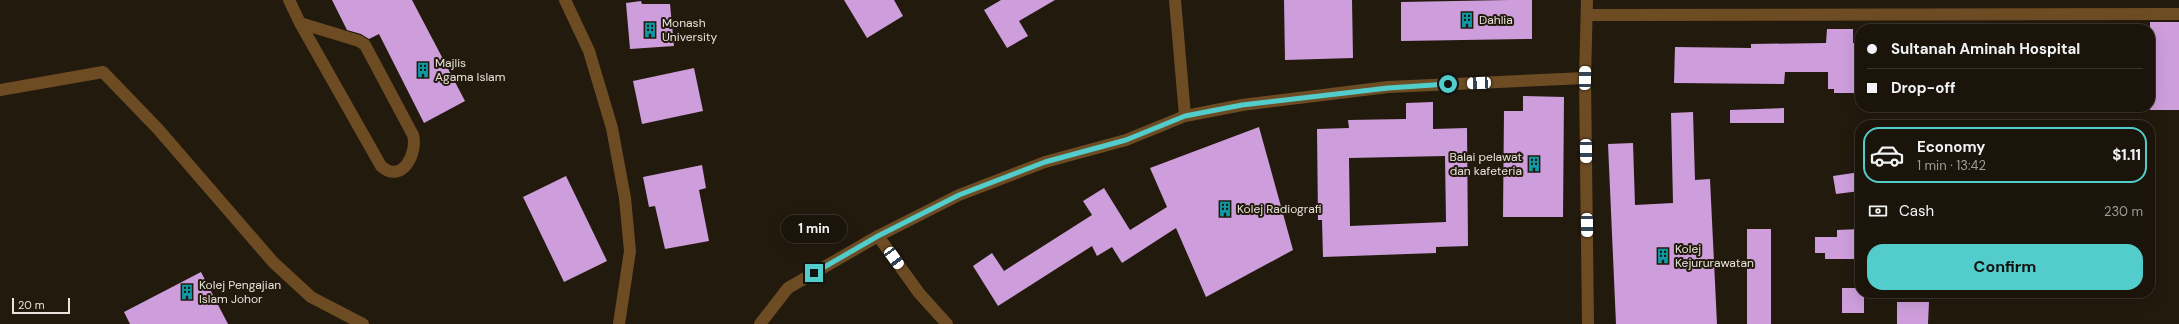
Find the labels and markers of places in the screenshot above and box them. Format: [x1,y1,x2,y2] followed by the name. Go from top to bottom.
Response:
[1458,11,1476,29] building icon: Dahlia
[1479,12,1513,28] place label: Dahlia
[662,15,718,45] place label: Monash University
[641,21,659,39] building icon: Monash University
[435,55,505,85] place label: Majlis Agama Islam
[414,61,432,79] building icon: Majlis Agama Islam
[1450,149,1522,179] place label: Balai pelawat dan kafeteria
[1525,155,1543,173] building icon: Balai pelawat dan kafeteria
[1216,200,1234,218] building icon: Kolej Radiografi
[1237,201,1322,217] place label: Kolej Radiografi
[1675,241,1754,271] place label: Kolej Kejururawatan
[1654,247,1672,265] building icon: Kolej Kejururawatan
[199,277,281,307] place label: Kolej Pengajian Islam Johor
[178,283,196,301] building icon: Kolej Pengajian Islam Johor

